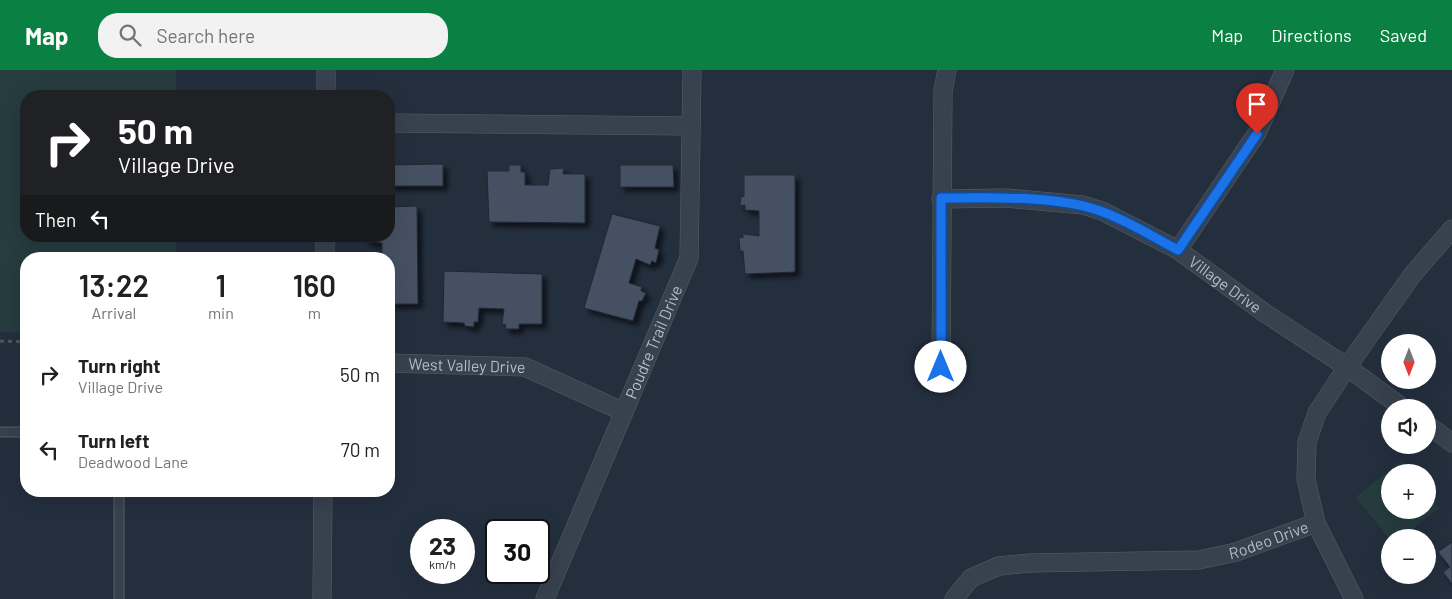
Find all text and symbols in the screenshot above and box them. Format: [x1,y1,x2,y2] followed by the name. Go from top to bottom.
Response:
[98,13,448,58] search box
[25,21,68,50] text: Map
[116,21,144,49] icon: search
[156,24,255,47] text: Search here
[1211,24,1243,46] text: Map
[1271,24,1352,46] text: Directions
[1380,24,1427,46] text: Saved
[1236,83,1278,134] pin
[1243,90,1271,118] icon: arrive
[118,109,193,151] text: 50 m
[35,110,100,175] icon: right
[118,151,235,177] text: Village Drive
[86,205,114,233] icon: left
[35,208,76,231] text: Then
[1185,251,1265,317] street label: Village Drive
[79,267,149,303] text: 13:22
[216,267,226,303] text: 1
[293,267,336,303] text: 160
[621,282,685,402] street label: Poudre Trail Drive
[92,303,136,322] text: Arrival
[208,303,234,322] text: min
[308,303,321,322] text: m
[1381,334,1436,389] north arrow
[1381,334,1436,584] map controls
[914,340,966,392] position arrow
[78,354,160,377] text: Turn right
[408,354,526,376] street label: West Valley Drive
[35,361,63,389] icon: right
[340,363,380,386] text: 50 m
[78,377,163,396] text: Village Drive
[1381,399,1436,454] button: sound
[78,429,149,452] text: Turn left
[35,436,63,464] icon: left
[341,438,380,461] text: 70 m
[78,452,188,471] text: Deadwood Lane
[1381,464,1436,519] button: +
[1227,517,1311,562] street label: Rodeo Drive
[485,519,550,584] speed limit sign: 30
[1381,529,1436,584] button: −
[429,530,456,560] text: 23
[429,557,456,571] text: km/h

